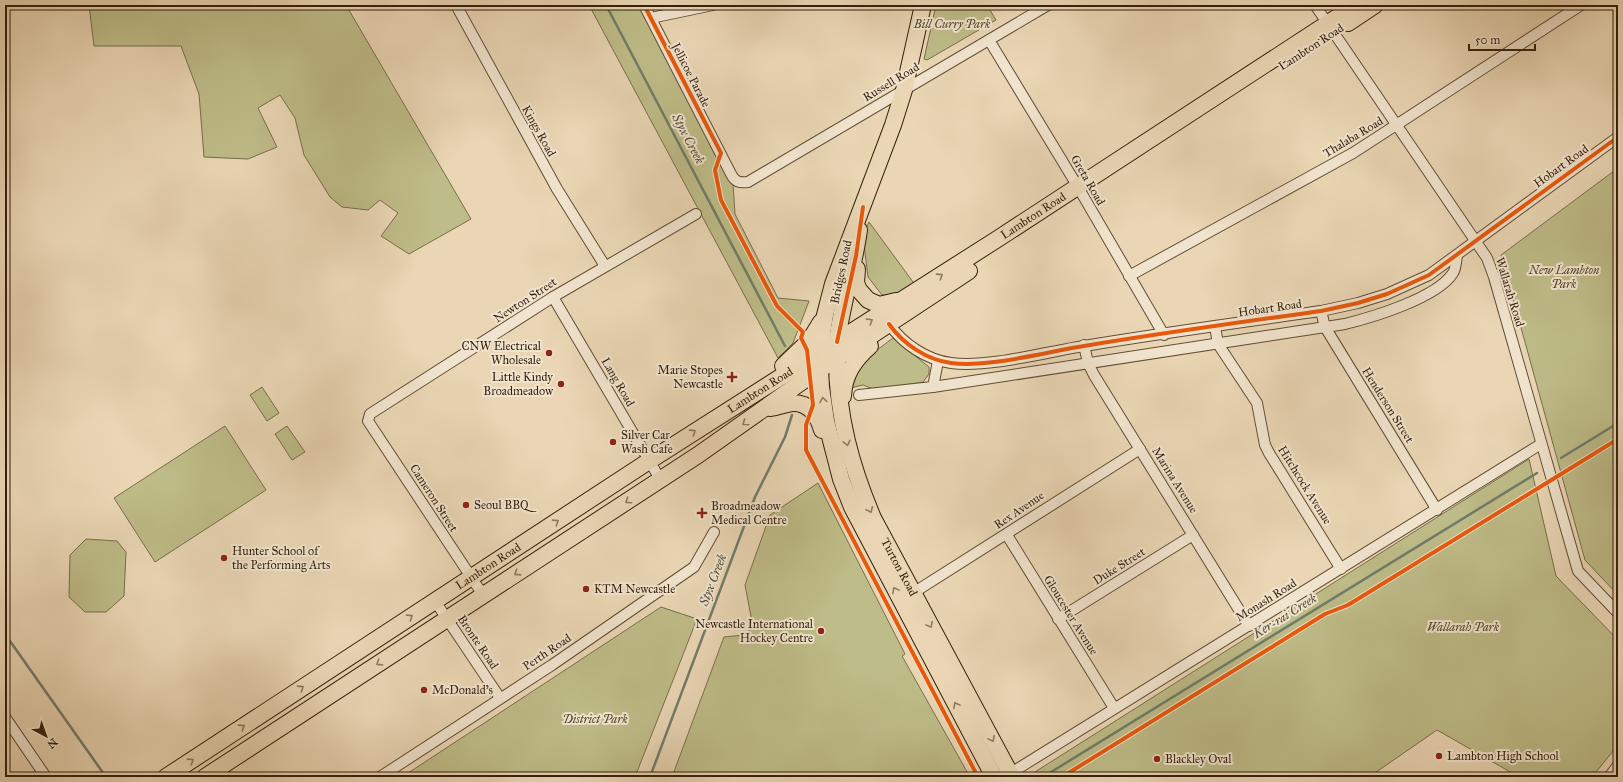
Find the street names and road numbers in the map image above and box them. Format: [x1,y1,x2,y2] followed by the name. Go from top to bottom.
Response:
[1276,21,1346,73] street label: Lambton Road
[667,39,713,110] street label: Jellicoe Parade
[860,60,922,104] street label: Russell Road
[518,103,559,160] street label: Kings Road
[1321,114,1385,160] street label: Thalaba Road
[1531,141,1591,191] street label: Hobart Road
[1068,152,1108,208] street label: Greta Road
[998,189,1068,242] street label: Lambton Road
[827,239,856,305] street label: Bridges Road
[1493,256,1527,328] street label: Wallarah Road
[491,274,560,326] street label: Newton Street
[1237,297,1303,319] street label: Hobart Road
[598,355,638,409] street label: Lang Road
[725,364,795,416] street label: Lambton Road
[1359,365,1417,446] street label: Henderson Street
[1275,443,1335,527] street label: Hitchcock Avenue
[1149,444,1201,516] street label: Marina Avenue
[407,462,461,535] street label: Cameron Street
[991,488,1047,532] street label: Rex Avenue
[878,536,921,599] street label: Turton Road
[453,540,523,593] street label: Lambton Road
[1090,544,1148,587] street label: Duke Street
[1041,573,1101,657] street label: Gloucester Avenue
[1233,576,1299,624] street label: Monash Road
[455,612,501,672] street label: Bronte Road
[520,631,574,673] street label: Perth Road

